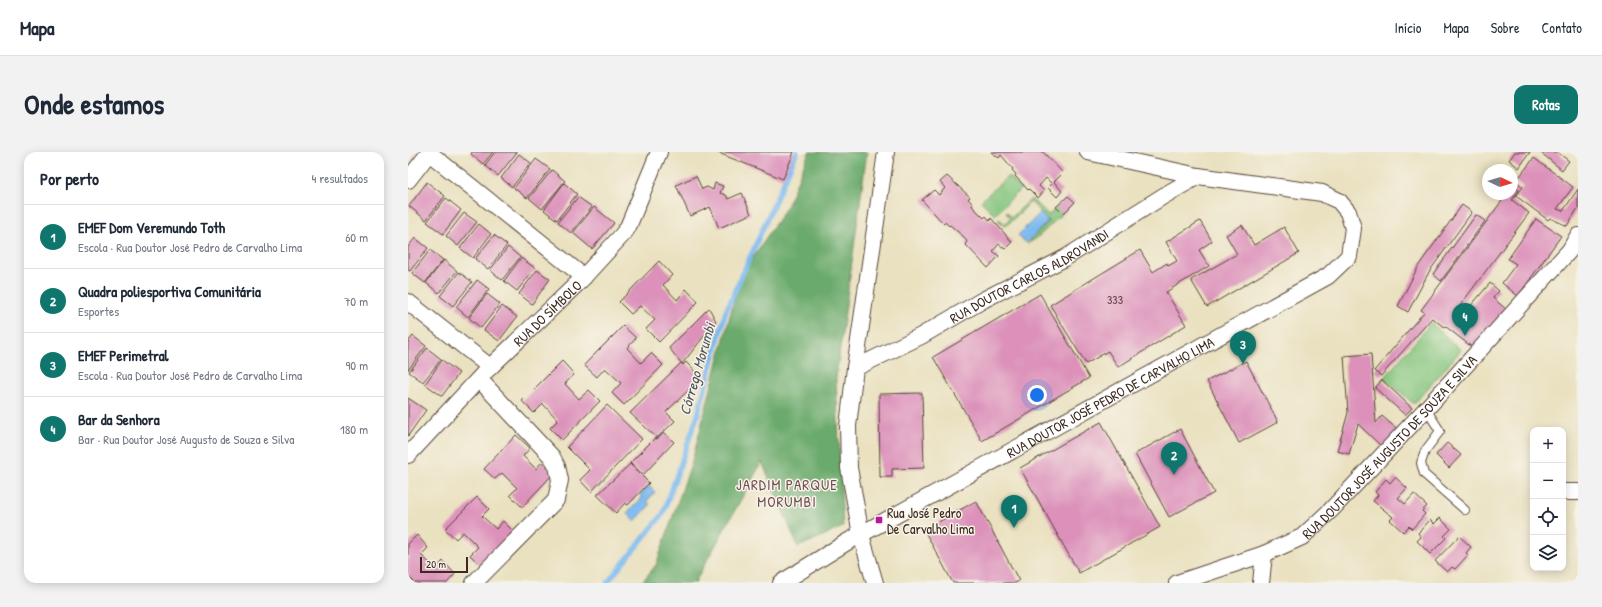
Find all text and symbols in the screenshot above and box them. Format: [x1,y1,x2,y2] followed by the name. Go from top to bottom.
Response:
[20,15,54,41] text: Mapa
[1395,18,1421,37] text: Início
[1443,18,1469,37] text: Mapa
[1491,18,1520,37] text: Sobre
[1542,18,1582,37] text: Contato
[24,85,164,123] text: Onde estamos
[1514,85,1578,124] button: Rotas
[1482,164,1518,200] north arrow
[40,167,99,190] text: Por perto
[311,169,368,187] text: 4 resultados
[78,217,225,238] text: EMEF Dom Veremundo Toth
[946,224,1112,327] street label: RUA DOUTOR CARLOS ALDROVANDI
[51,228,55,246] text: 1
[345,228,368,246] text: 60 m
[78,238,302,256] text: Escola · Rua Doutor José Pedro de Carvalho Lima
[509,275,585,350] street label: RUA DO SÍMBOLO
[78,281,261,302] text: Quadra poliesportiva Comunitária
[1107,291,1123,308] house number: 333
[50,292,56,310] text: 2
[344,292,368,310] text: 70 m
[78,302,119,320] text: Esportes
[1452,303,1478,336] pin: 4
[674,319,721,417] water label: Córrego Morumbi
[1230,331,1256,364] pin: 3
[1003,332,1217,462] street label: RUA DOUTOR JOSÉ PEDRO DE CARVALHO LIMA
[78,345,169,366] text: EMEF Perimetral
[1297,350,1481,542] street label: RUA DOUTOR JOSÉ AUGUSTO DE SOUZA E SILVA
[50,356,56,374] text: 3
[346,356,368,374] text: 90 m
[78,366,302,384] text: Escola · Rua Doutor José Pedro de Carvalho Lima
[1027,385,1047,405] your location
[78,409,160,430] text: Bar da Senhora
[51,420,55,438] text: 4
[340,420,368,438] text: 180 m
[1530,427,1566,571] map controls
[1530,427,1566,463] button: +
[78,430,294,448] text: Bar · Rua Doutor José Augusto de Souza e Silva
[1161,442,1187,475] pin: 2
[1530,463,1566,499] button: −
[736,474,838,512] district label: JARDIM PARQUE MORUMBI
[1001,495,1027,528] pin: 1
[1530,499,1566,535] button: locate
[887,503,974,538] place label: Rua José Pedro De Carvalho Lima
[874,515,884,525] marker: Rua José Pedro De Carvalho Lima
[1530,535,1566,571] button: layers
[420,555,468,574] scale bar
[426,557,446,571] text: 20 m

